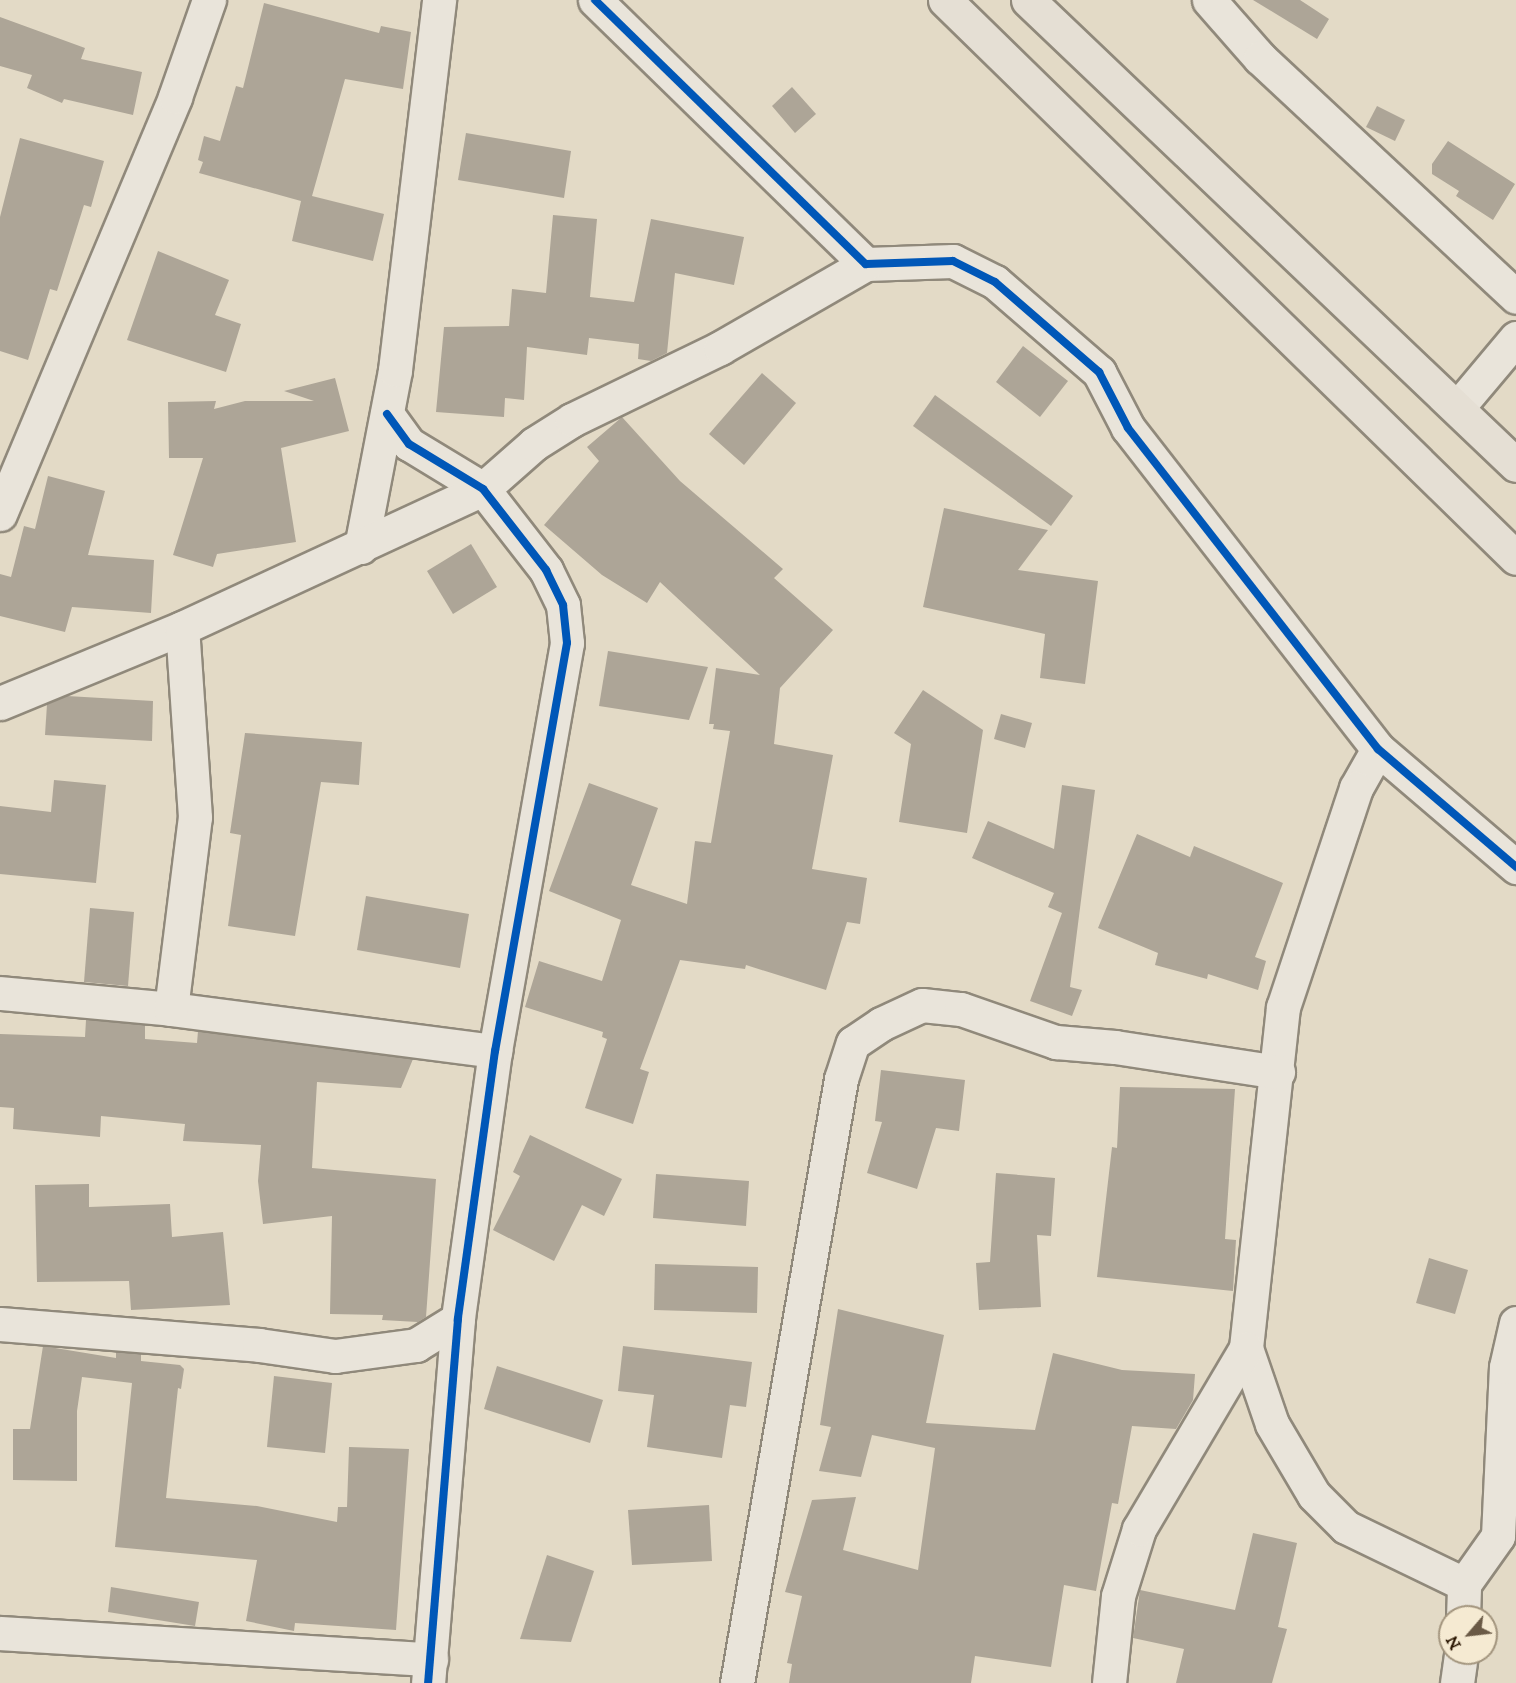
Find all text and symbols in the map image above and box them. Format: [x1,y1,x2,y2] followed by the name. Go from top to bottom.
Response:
[1438,1605,1498,1665] north arrow
[1442,1632,1466,1653] text: N

